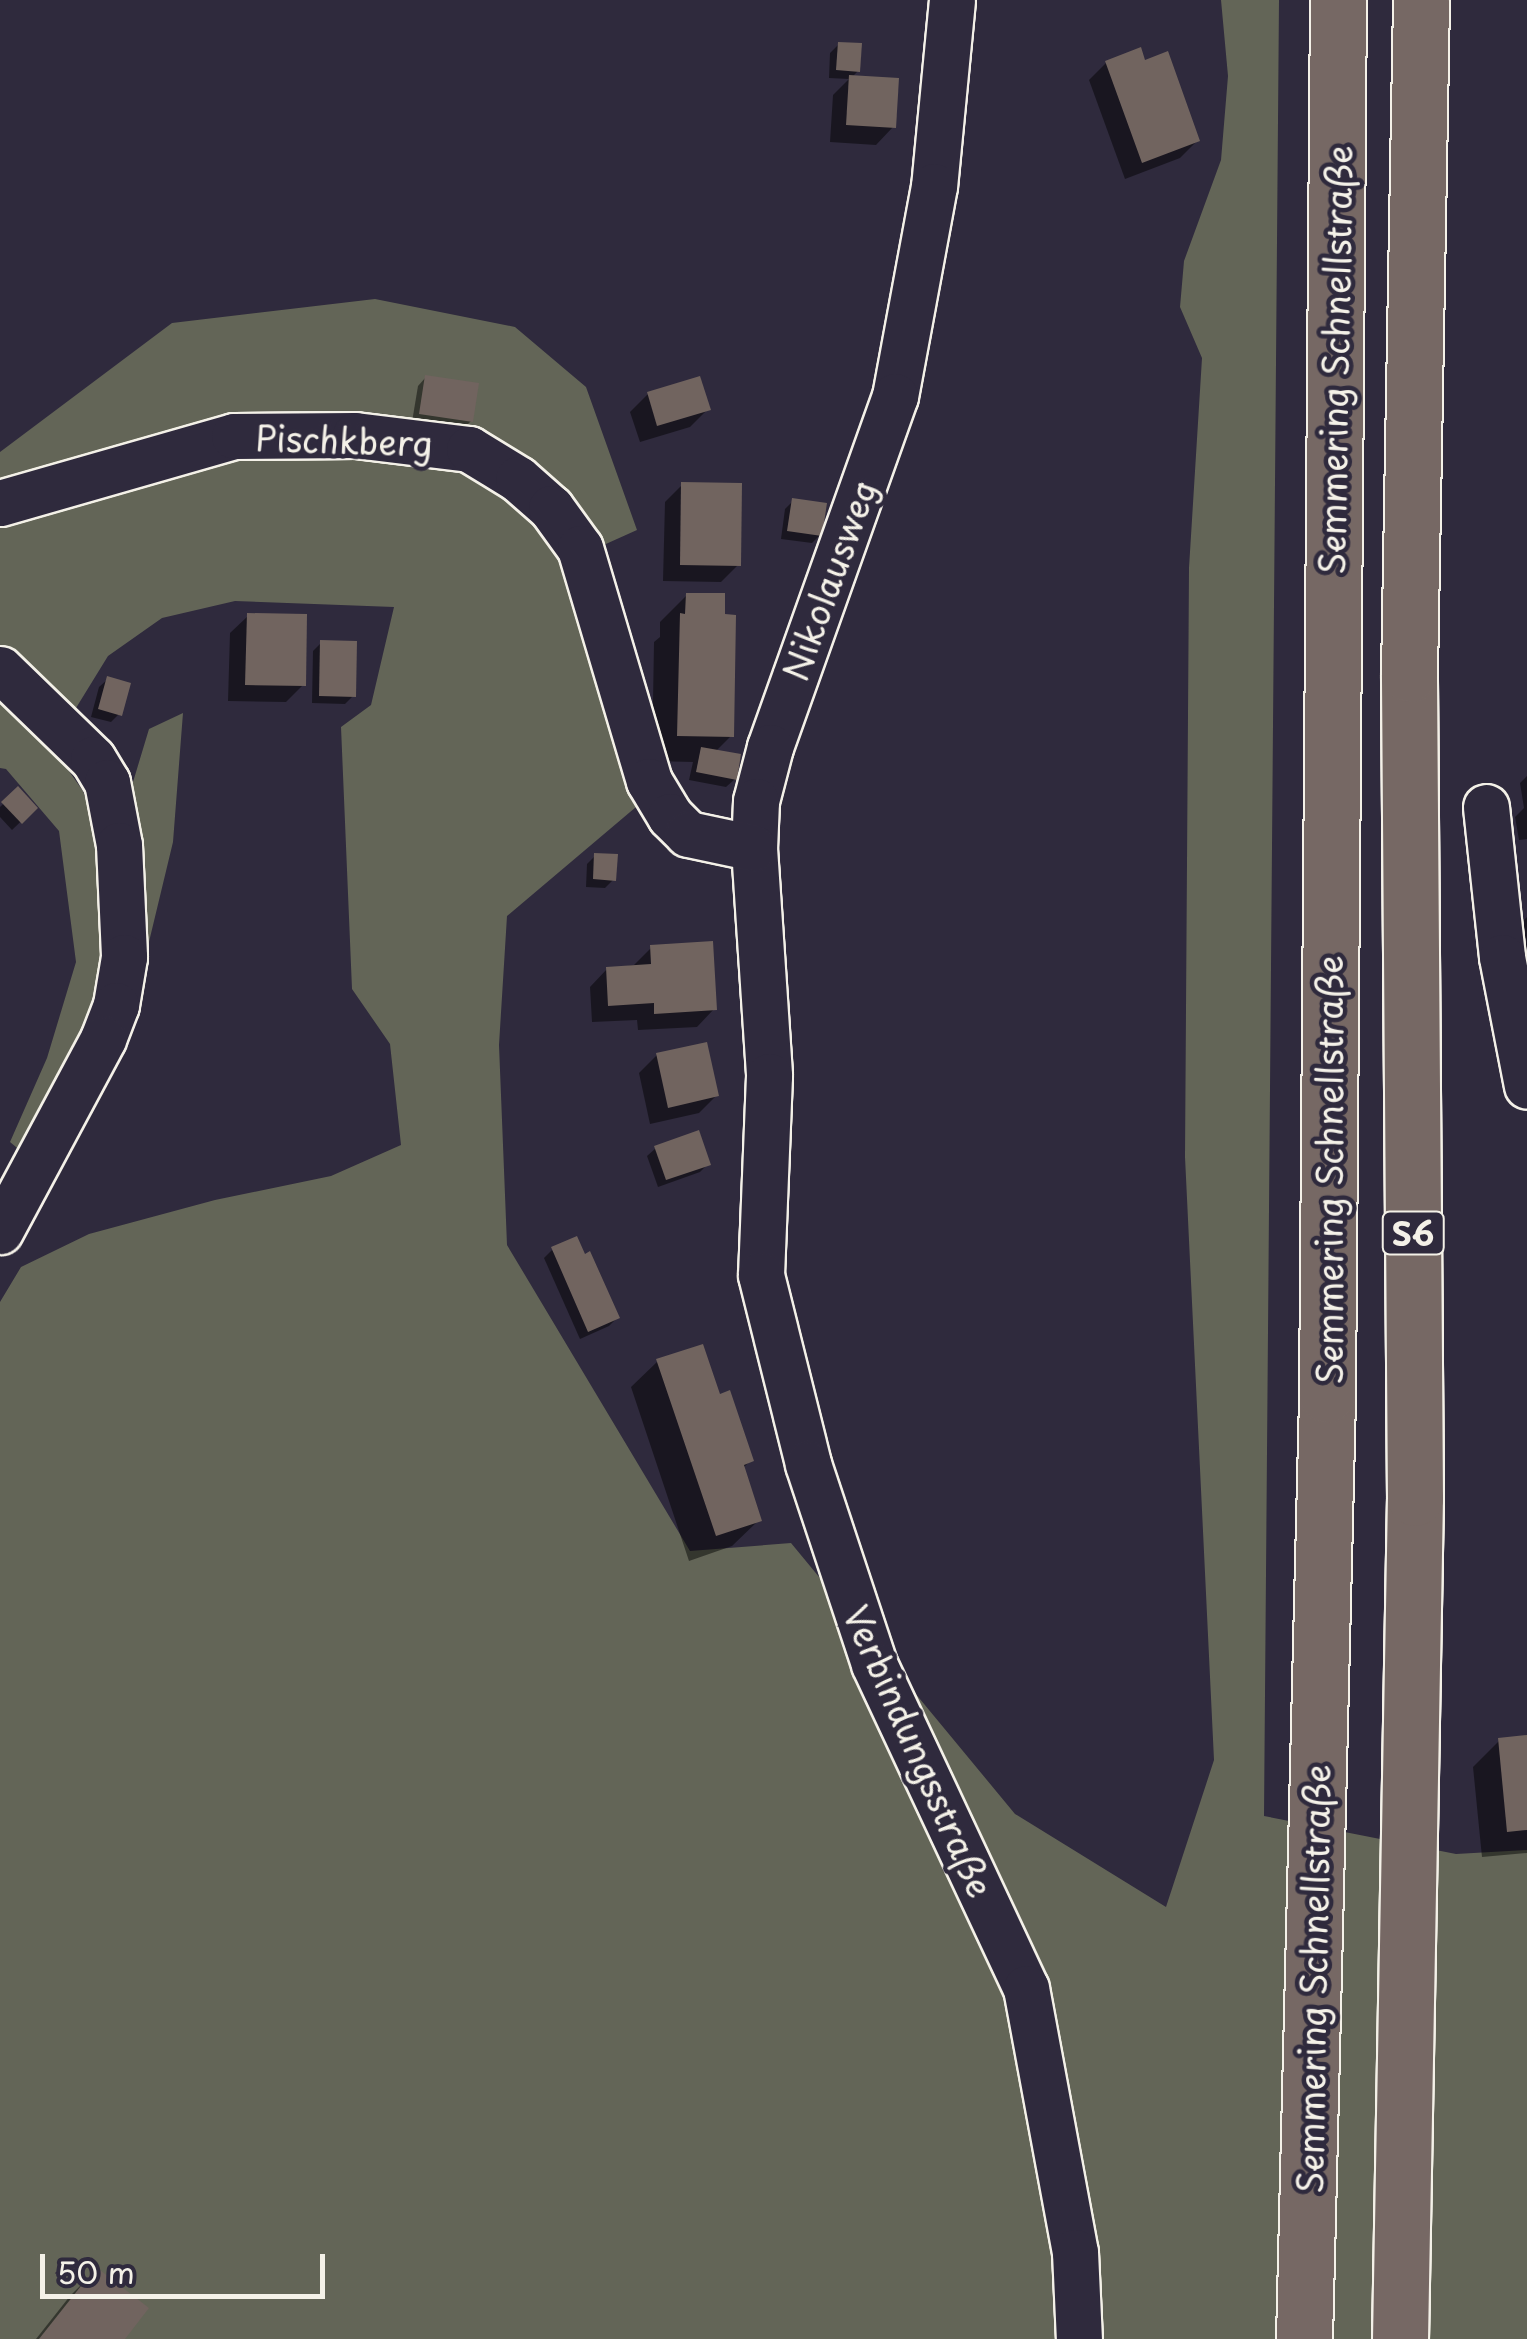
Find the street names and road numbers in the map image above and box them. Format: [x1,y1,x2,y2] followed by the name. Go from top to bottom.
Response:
[1310,145,1360,575] street label: Semmering Schnellstraße
[255,416,433,464] street label: Pischkberg
[773,474,885,686] street label: Nikolausweg
[1308,955,1350,1385] street label: Semmering Schnellstraße
[1380,1206,1446,1260] road number: S6
[836,1599,1002,1903] street label: Verbindungsstraße
[1288,1764,1338,2194] street label: Semmering Schnellstraße

